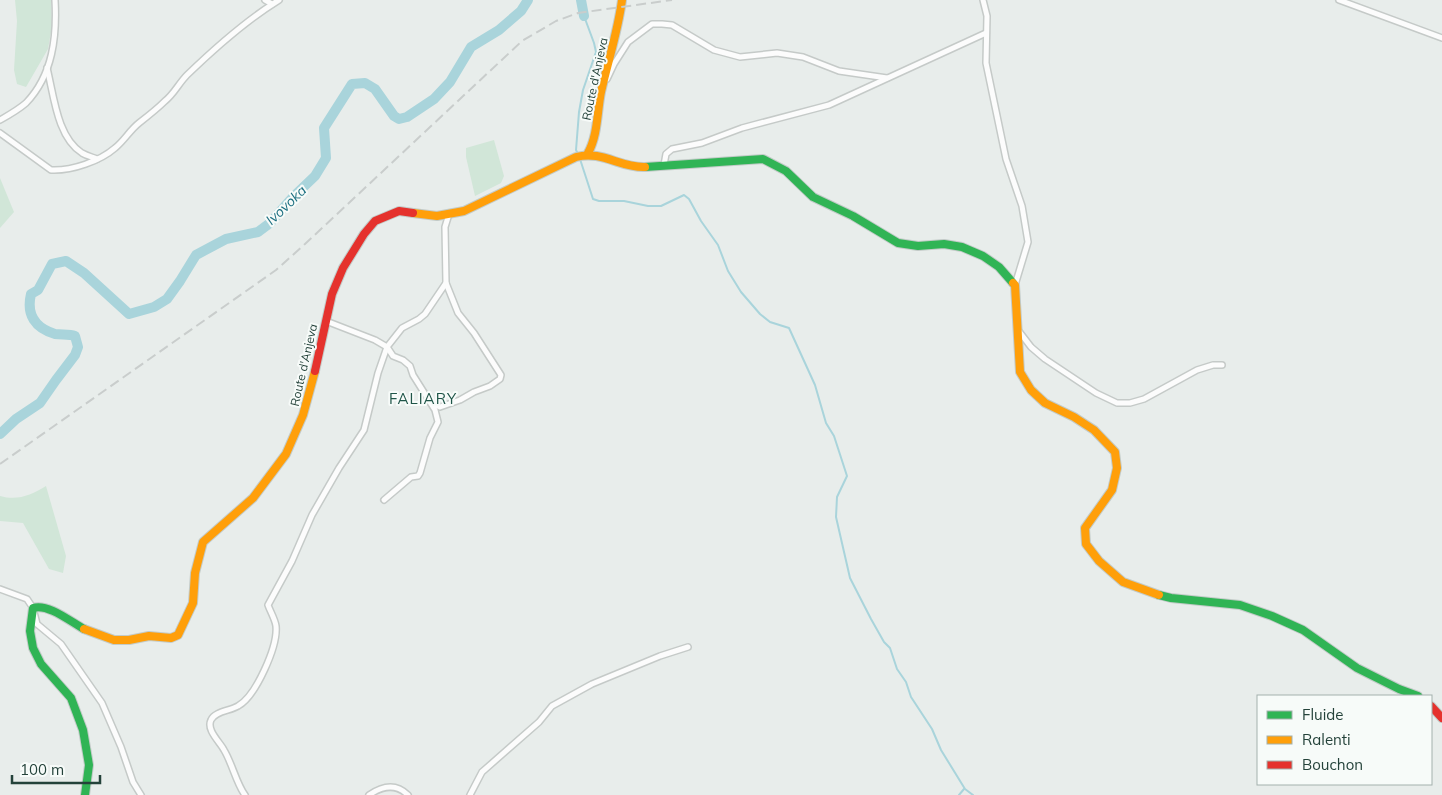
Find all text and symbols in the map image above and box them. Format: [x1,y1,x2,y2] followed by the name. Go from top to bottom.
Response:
[578,36,611,122] street label: Route d'Anjeva
[262,181,310,229] water label: Ivovoka
[287,322,320,408] street label: Route d'Anjeva
[389,389,457,408] district label: FALIARY
[1257,695,1432,785] legend
[1302,705,1343,724] text: Fluide
[1302,730,1351,749] text: Ralenti
[12,752,100,784] scale bar
[1302,755,1363,774] text: Bouchon
[20,760,64,779] text: 100 m

